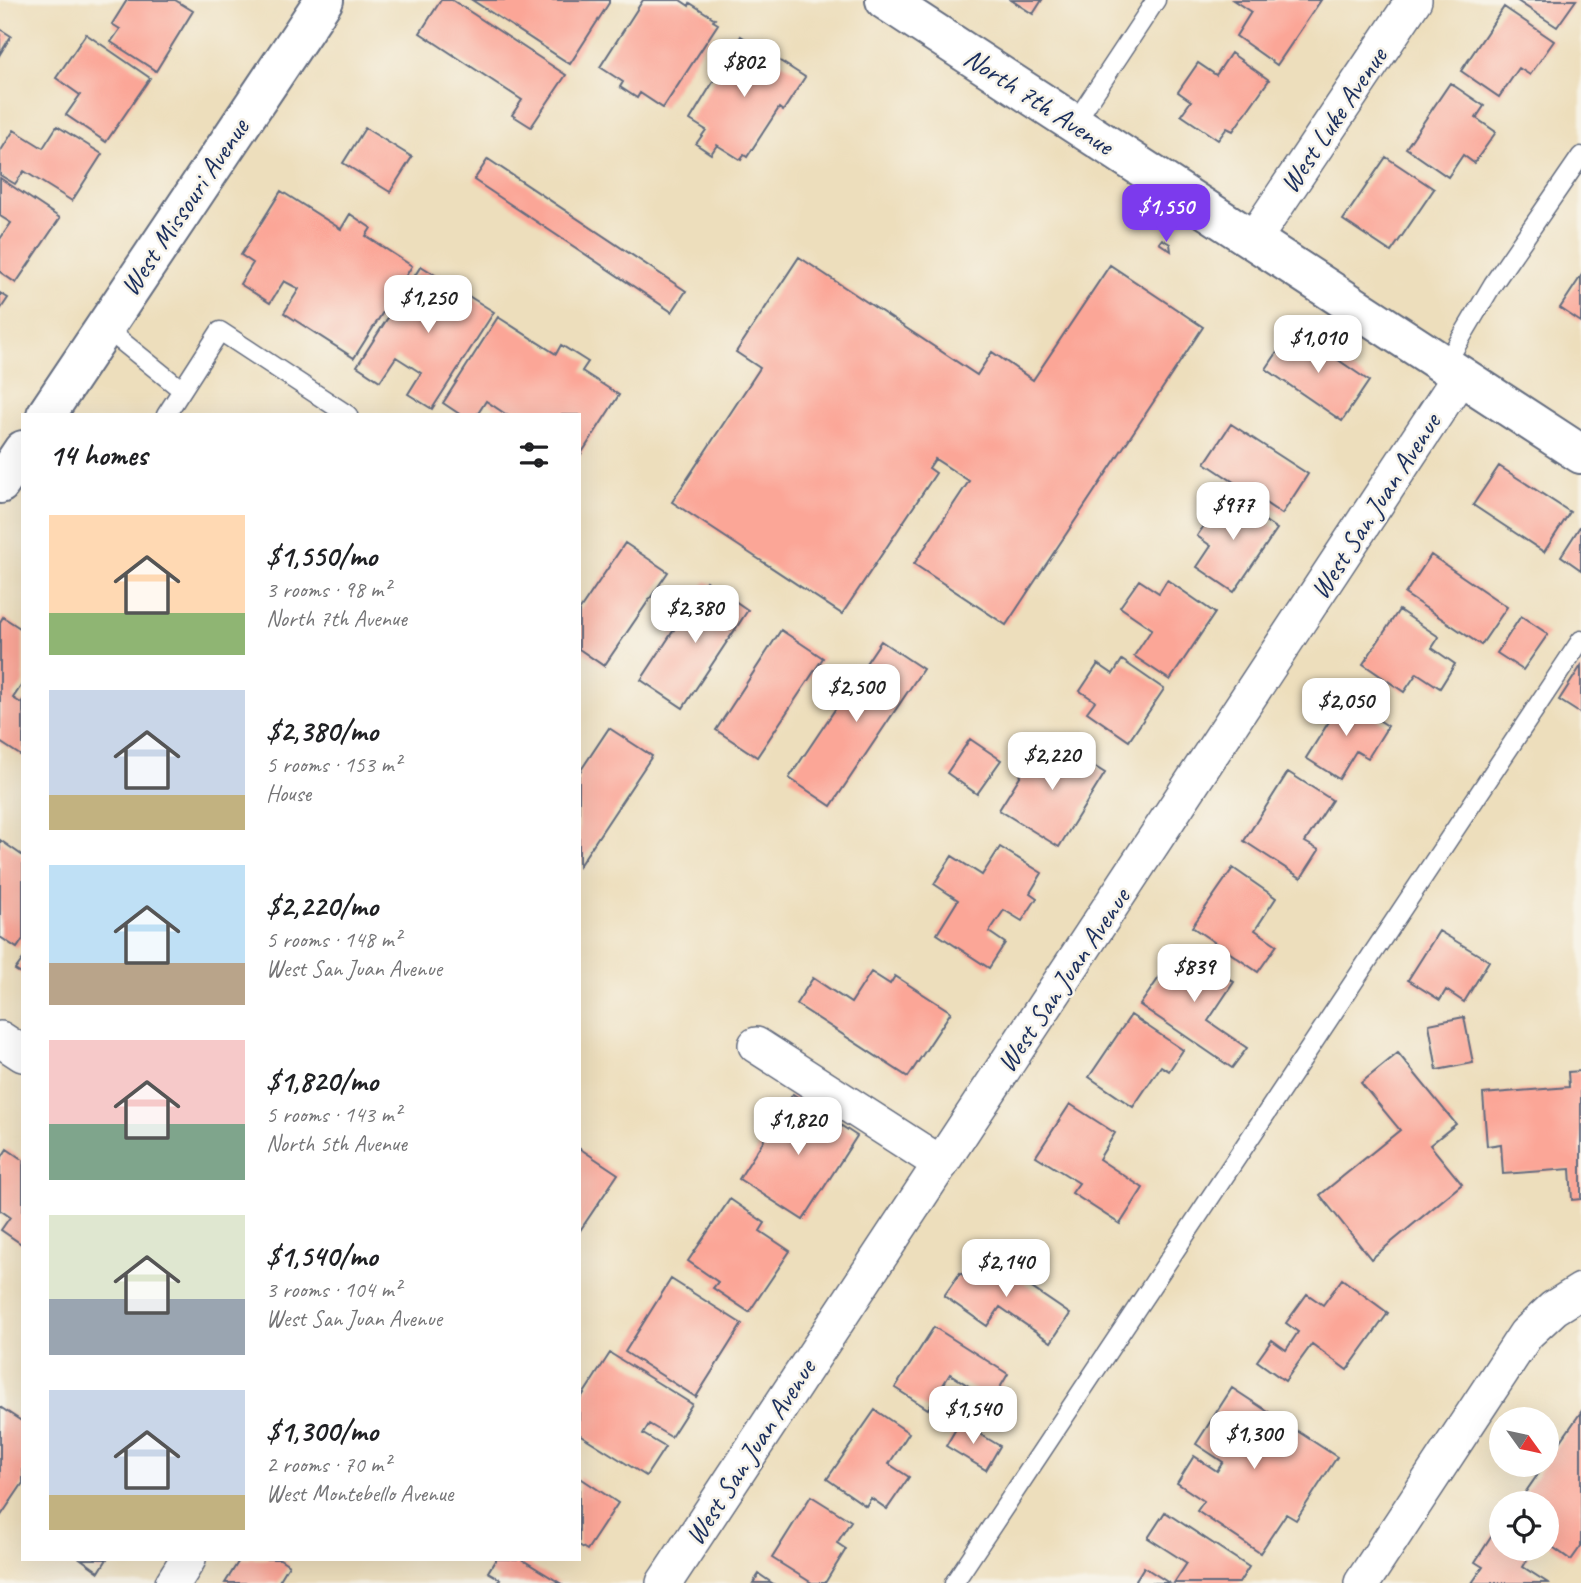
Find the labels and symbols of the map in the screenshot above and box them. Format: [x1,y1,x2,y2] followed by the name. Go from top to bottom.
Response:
[1272,39,1395,199] street label: West Luke Avenue
[703,40,785,99] pin: $802
[958,40,1122,163] street label: North 7th Avenue
[112,110,257,302] street label: West Missouri Avenue
[1109,184,1223,244] pin: $1,550
[371,276,485,335] pin: $1,250
[1261,316,1375,375] pin: $1,010
[1302,405,1449,605] street label: West San Juan Avenue
[1192,482,1274,542] pin: $977
[638,586,752,645] pin: $2,380
[799,664,913,724] pin: $2,500
[1289,678,1403,738] pin: $2,050
[995,732,1109,792] pin: $2,220
[989,880,1139,1079] street label: West San Juan Avenue
[1153,944,1235,1004] pin: $839
[741,1098,855,1157] pin: $1,820
[949,1240,1063,1299] pin: $2,140
[677,1351,824,1551] street label: West San Juan Avenue
[916,1386,1030,1446] pin: $1,540
[1489,1407,1559,1477] north arrow
[1197,1412,1311,1471] pin: $1,300

